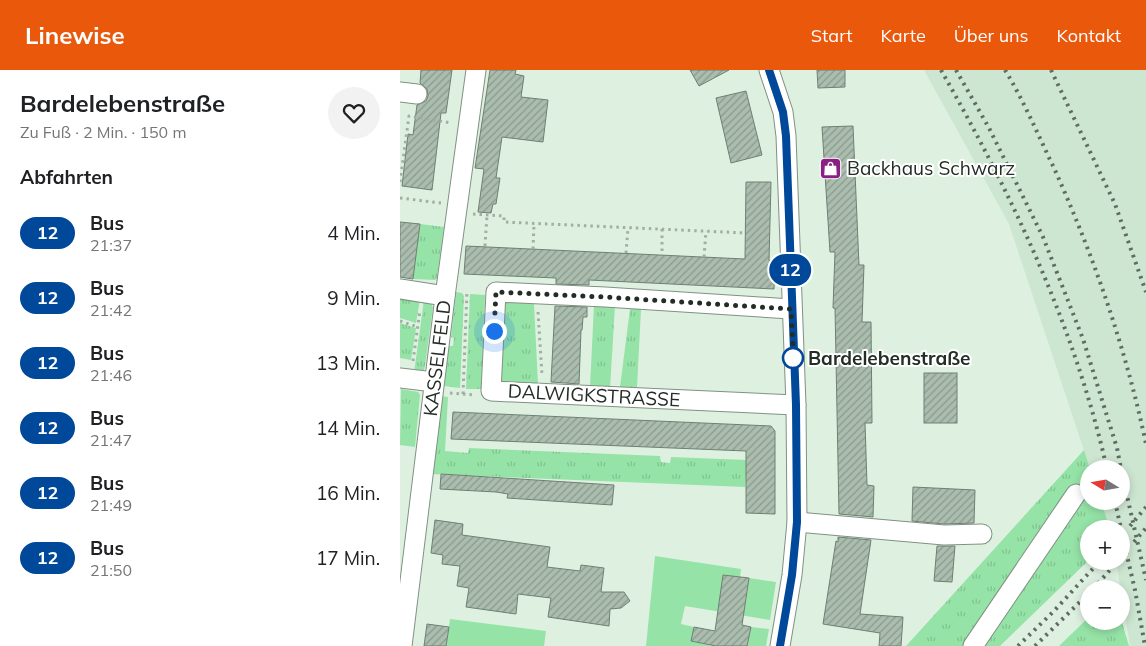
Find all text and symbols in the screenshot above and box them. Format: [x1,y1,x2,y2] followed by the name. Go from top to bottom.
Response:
[25,20,125,50] text: Linewise
[811,24,852,47] text: Start
[880,24,926,47] text: Karte
[954,24,1029,47] text: Über uns
[1057,24,1121,47] text: Kontakt
[328,87,380,139] button: heart
[20,88,225,118] text: Bardelebenstraße
[20,122,186,142] text: Zu Fuß · 2 Min. · 150 m
[819,156,843,180] shop icon: Backhaus Schwarz
[847,156,1015,180] place label: Backhaus Schwarz
[20,165,113,189] text: Abfahrten
[90,211,124,235] text: Bus
[37,221,58,244] text: 12
[327,221,380,245] text: 4 Min.
[90,235,132,255] text: 21:37
[768,254,812,286] line badge: 12
[779,258,801,281] text: 12
[90,276,124,300] text: Bus
[37,286,58,309] text: 12
[327,286,380,310] text: 9 Min.
[418,298,456,418] street label: KASSELFELD
[90,300,132,320] text: 21:42
[482,319,507,344] your location
[90,341,124,365] text: Bus
[808,346,970,370] place label: Bardelebenstraße
[782,347,804,369] marker: Bardelebenstraße
[37,351,58,374] text: 12
[316,351,380,375] text: 13 Min.
[90,365,132,385] text: 21:46
[507,379,681,411] street label: DALWIGKSTRASSE
[90,406,124,430] text: Bus
[37,416,58,439] text: 12
[316,416,380,440] text: 14 Min.
[90,430,132,450] text: 21:47
[1080,460,1130,510] north arrow
[1080,460,1130,630] map controls
[90,471,124,495] text: Bus
[37,481,58,504] text: 12
[316,481,380,505] text: 16 Min.
[90,495,132,515] text: 21:49
[1080,520,1130,570] button: +
[90,536,124,560] text: Bus
[37,546,58,569] text: 12
[316,546,380,570] text: 17 Min.
[90,560,132,580] text: 21:50
[1080,580,1130,630] button: −

